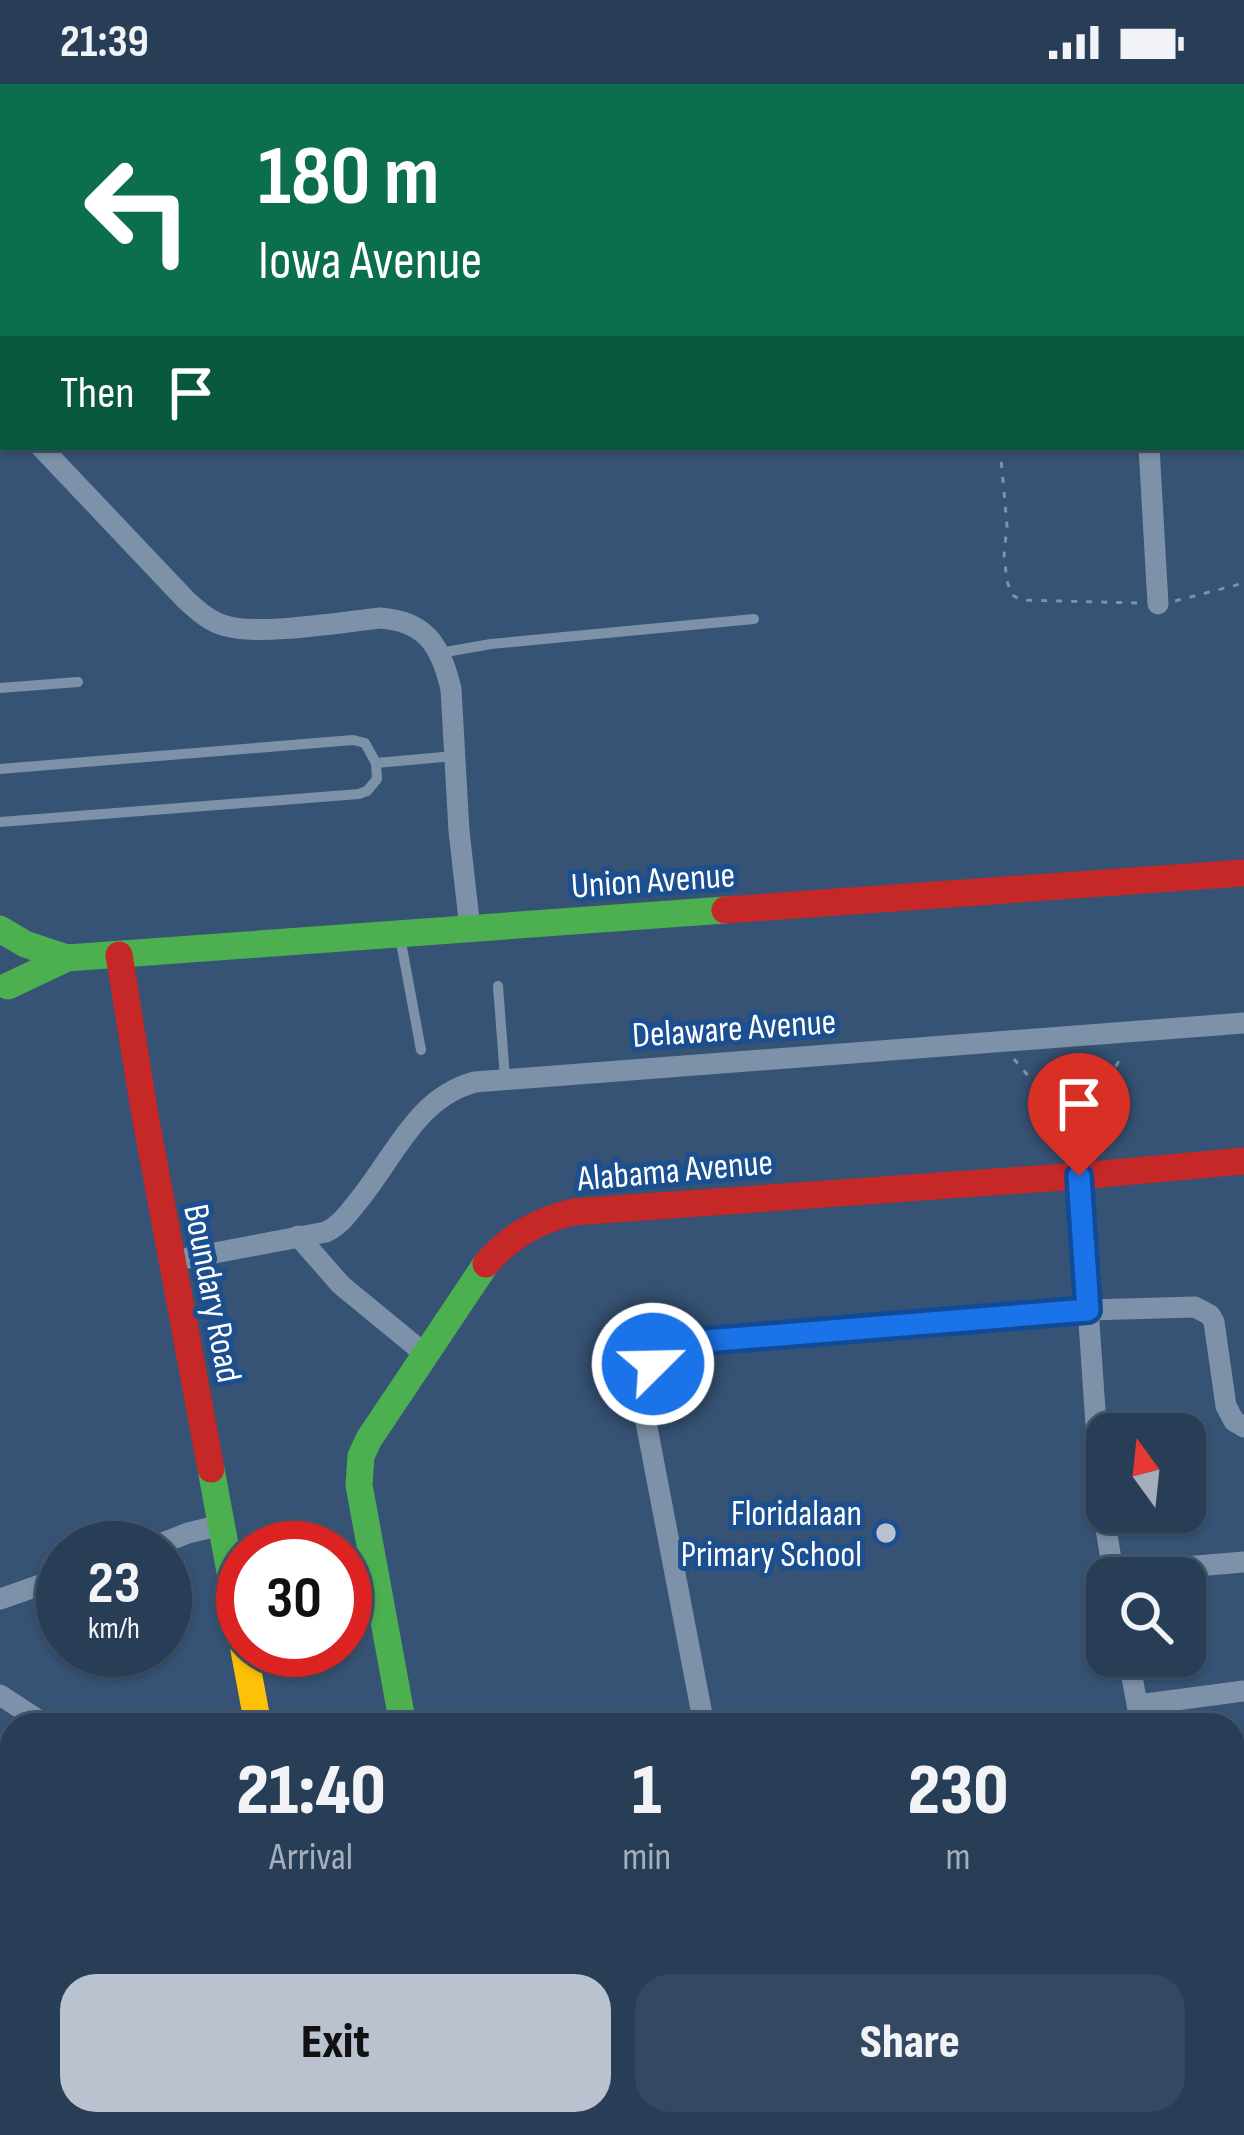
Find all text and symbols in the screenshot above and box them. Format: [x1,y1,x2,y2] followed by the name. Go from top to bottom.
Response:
[60,15,149,70] text: 21:39
[258,127,439,228] text: 180 m
[60,132,216,288] icon: left
[258,229,482,294] text: Iowa Avenue
[158,360,224,426] icon: arrive
[60,366,134,421] text: Then
[570,854,736,909] street label: Union Avenue
[631,1001,837,1058] street label: Delaware Avenue
[1028,1053,1130,1176] pin
[1046,1071,1112,1137] icon: arrive
[575,1142,775,1202] street label: Alabama Avenue
[173,1201,250,1386] street label: Boundary Road
[590,1301,716,1427] position arrow
[1086,1413,1206,1533] north arrow
[1086,1413,1206,1677] map controls
[681,1493,862,1577] place label: Floridalaan Primary School
[873,1520,899,1546] marker: Floridalaan Primary School
[216,1521,372,1677] speed limit sign: 30
[87,1548,141,1620] text: 23
[1086,1557,1206,1677] button: search
[88,1611,140,1647] text: km/h
[236,1748,386,1835] text: 21:40
[632,1748,662,1835] text: 1
[908,1748,1009,1835] text: 230
[269,1834,353,1881] text: Arrival
[622,1834,671,1881] text: min
[946,1834,971,1881] text: m
[60,1974,611,2112] button: Exit
[635,1974,1185,2112] button: Share

